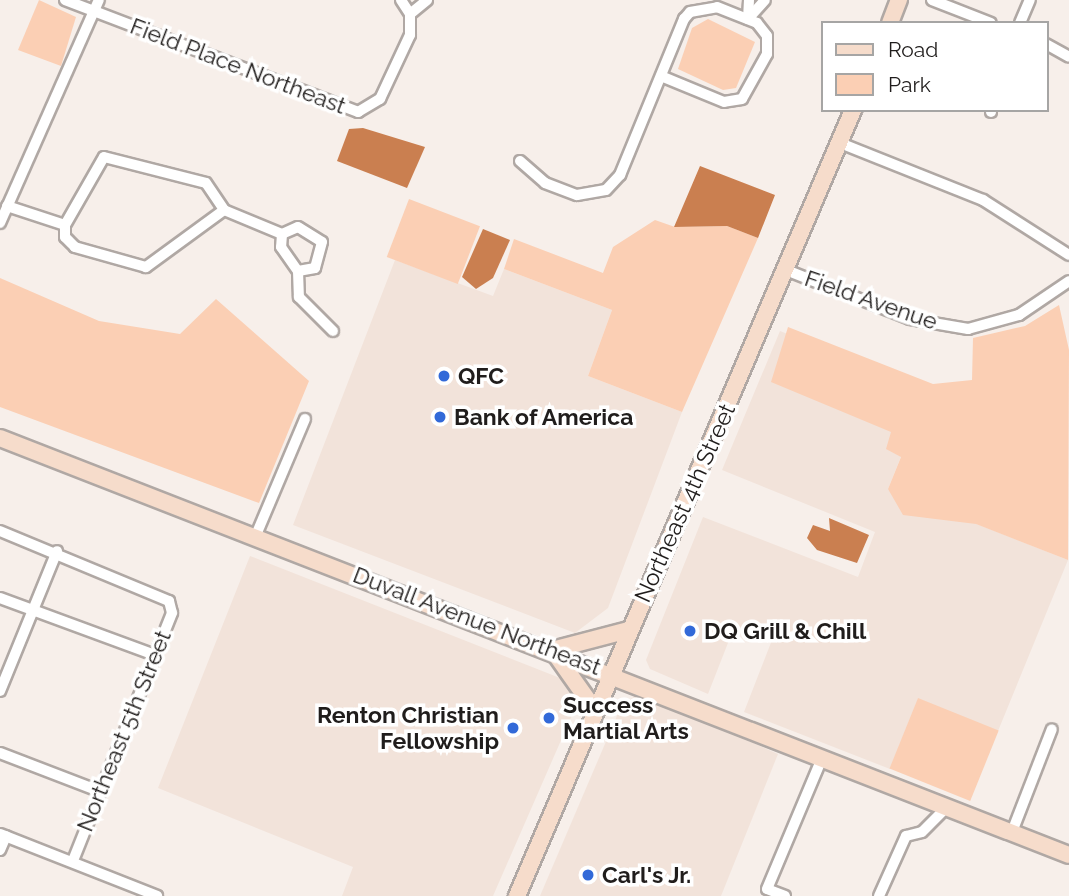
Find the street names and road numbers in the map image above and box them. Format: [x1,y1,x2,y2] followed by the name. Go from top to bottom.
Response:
[126,12,350,120] street label: Field Place Northeast
[801,264,941,336] street label: Field Avenue
[629,399,741,607] street label: Northeast 4th Street
[348,561,606,681] street label: Duvall Avenue Northeast
[71,626,177,836] street label: Northeast 5th Street

